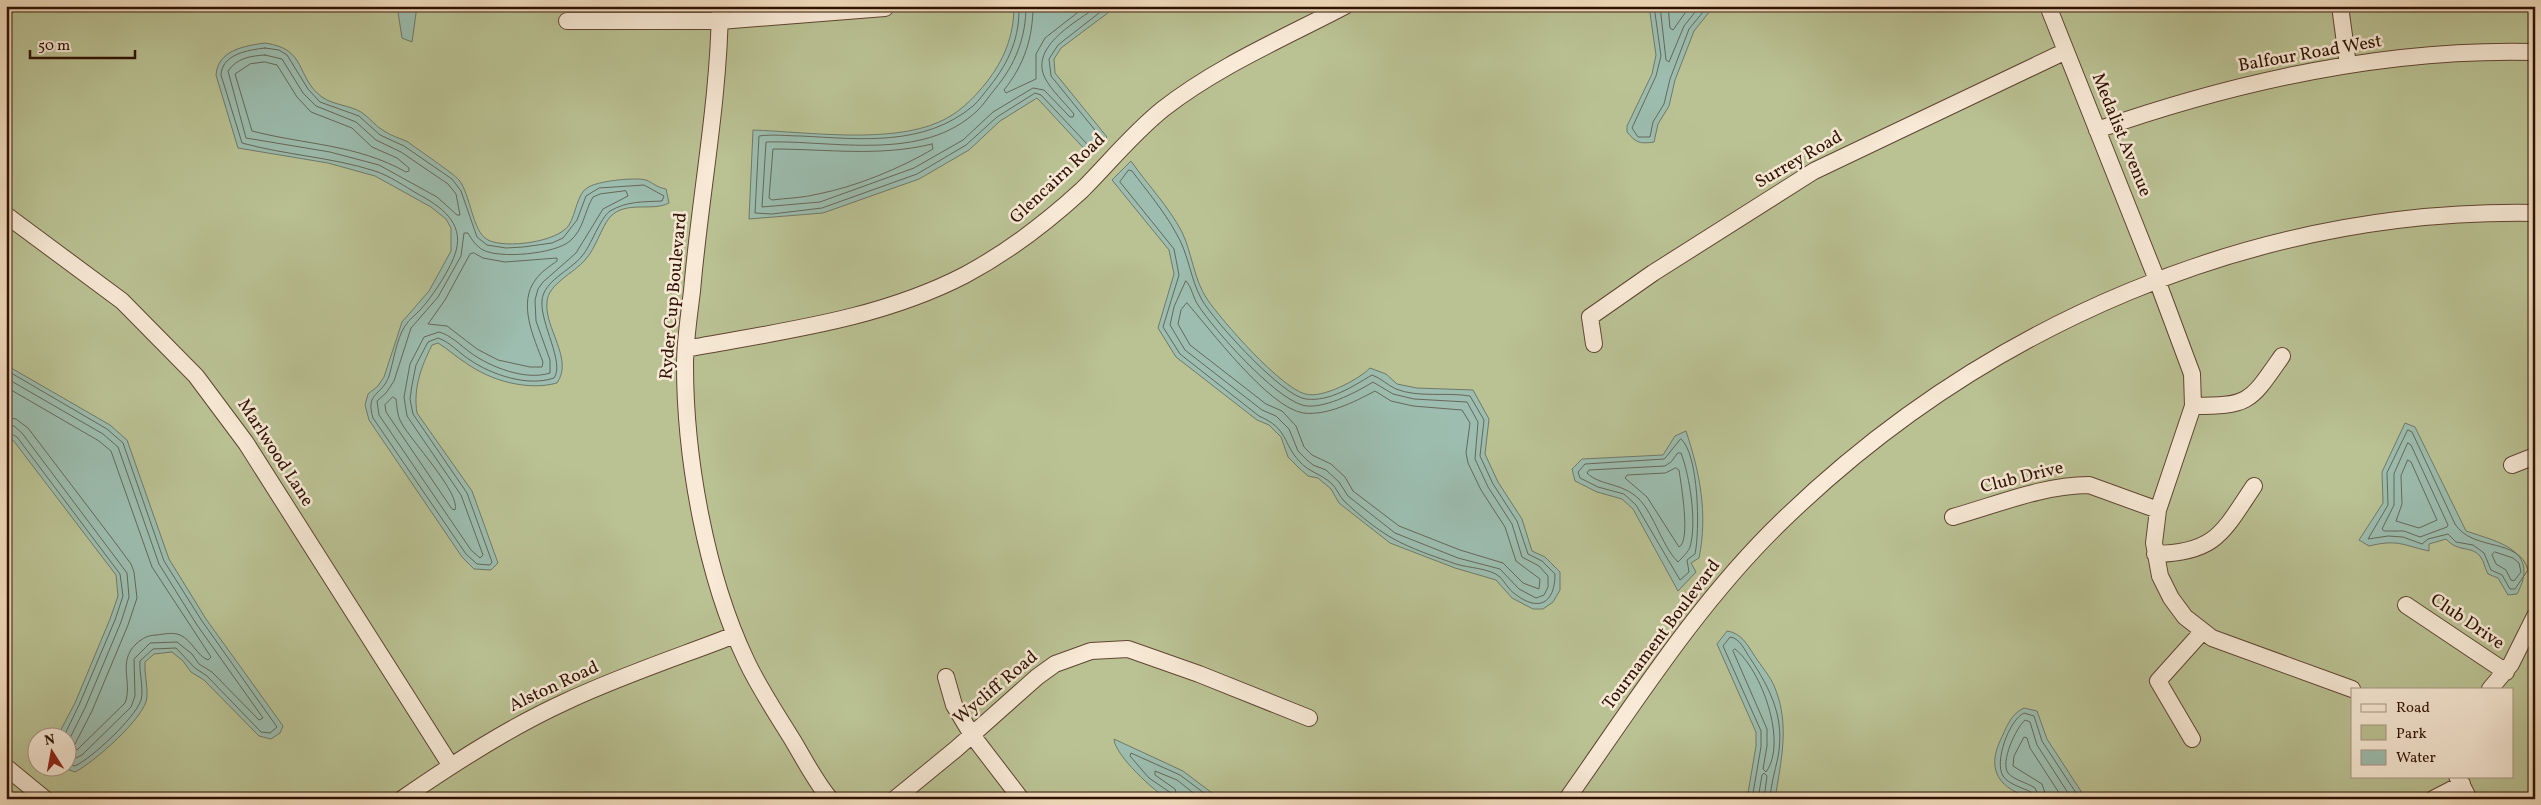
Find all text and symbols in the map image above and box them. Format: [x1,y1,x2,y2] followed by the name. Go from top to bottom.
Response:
[30,28,135,60] scale bar
[2236,29,2384,79] street label: Balfour Road West
[38,36,70,57] text: 50 m
[2085,69,2157,201] street label: Medalist Avenue
[1751,125,1847,195] street label: Surrey Road
[1005,128,1111,230] street label: Glencairn Road
[654,211,694,381] street label: Ryder Cup Boulevard
[231,394,319,512] street label: Marlwood Lane
[1978,456,2066,500] street label: Club Drive
[1597,555,1727,715] street label: Tournament Boulevard
[2425,588,2509,656] street label: Club Drive
[948,645,1044,731] street label: Wycliff Road
[505,655,603,719] street label: Alston Road
[2351,688,2514,778] legend
[2396,698,2430,719] text: Road
[2396,724,2427,745] text: Park
[28,728,78,778] north arrow
[43,730,57,751] text: N
[2396,748,2436,769] text: Water

